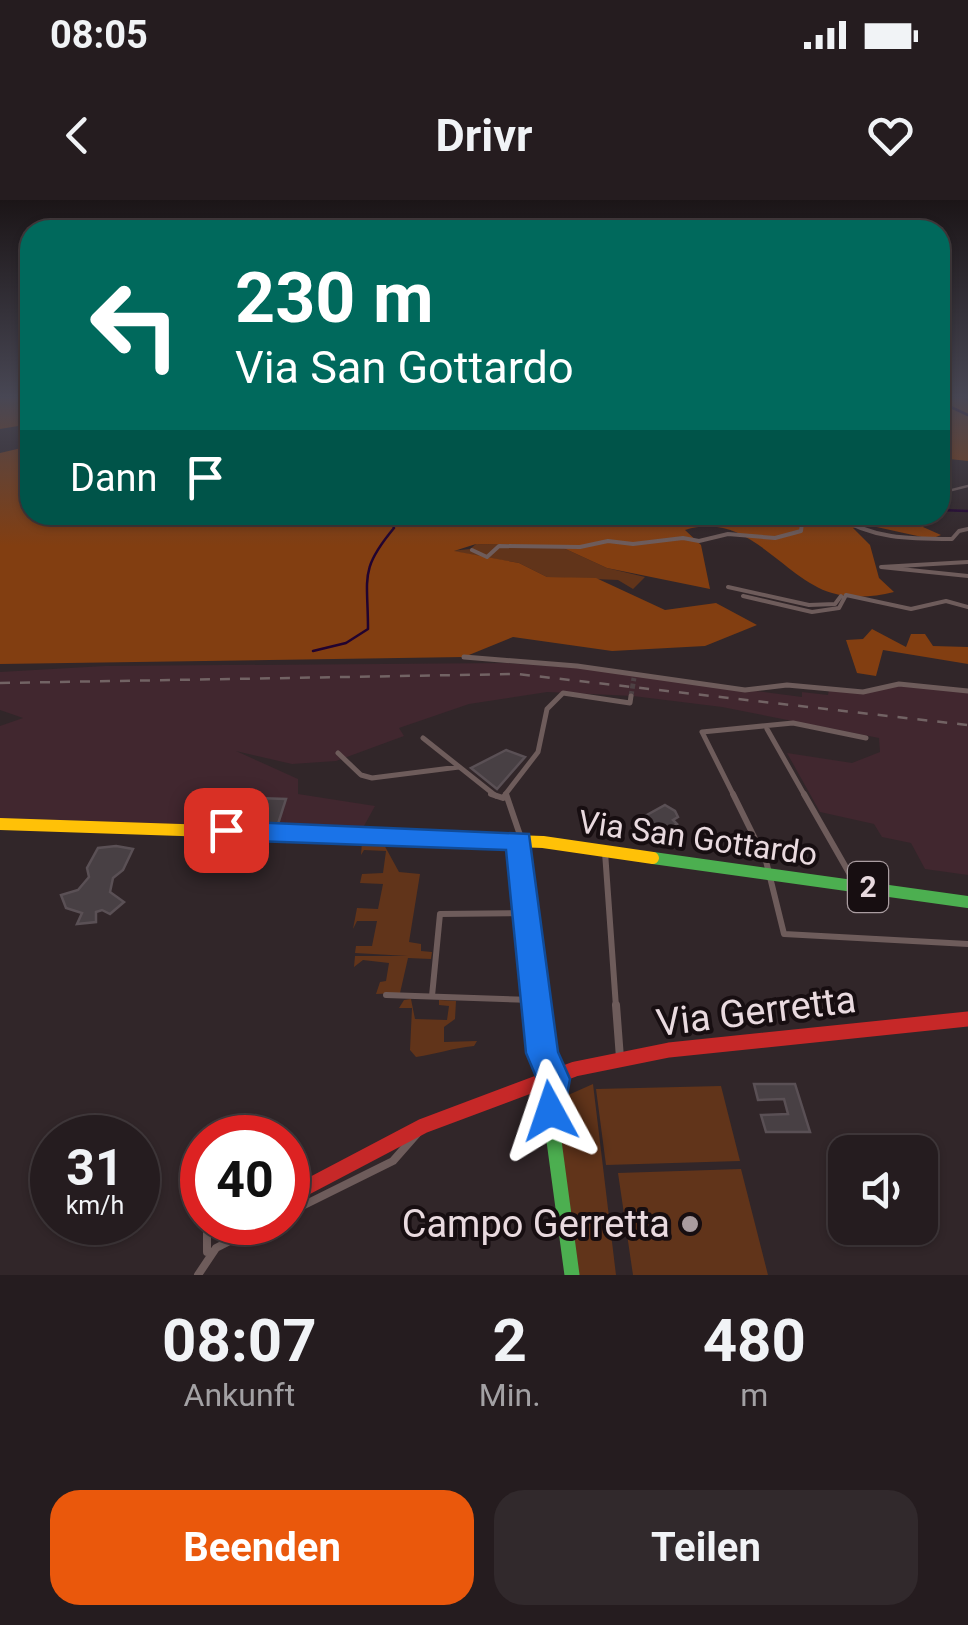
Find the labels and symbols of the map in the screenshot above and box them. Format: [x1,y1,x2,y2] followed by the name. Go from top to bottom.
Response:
[184,788,269,873] pin
[576,802,820,874] street label: Via San Gottardo
[848,862,888,912] road number: 2
[654,977,858,1045] street label: Via Gerretta
[498,1059,602,1163] position arrow
[180,1115,310,1245] speed limit sign: 40
[402,1202,670,1246] place label: Campo Gerretta
[679,1213,701,1235] marker: Campo Gerretta

